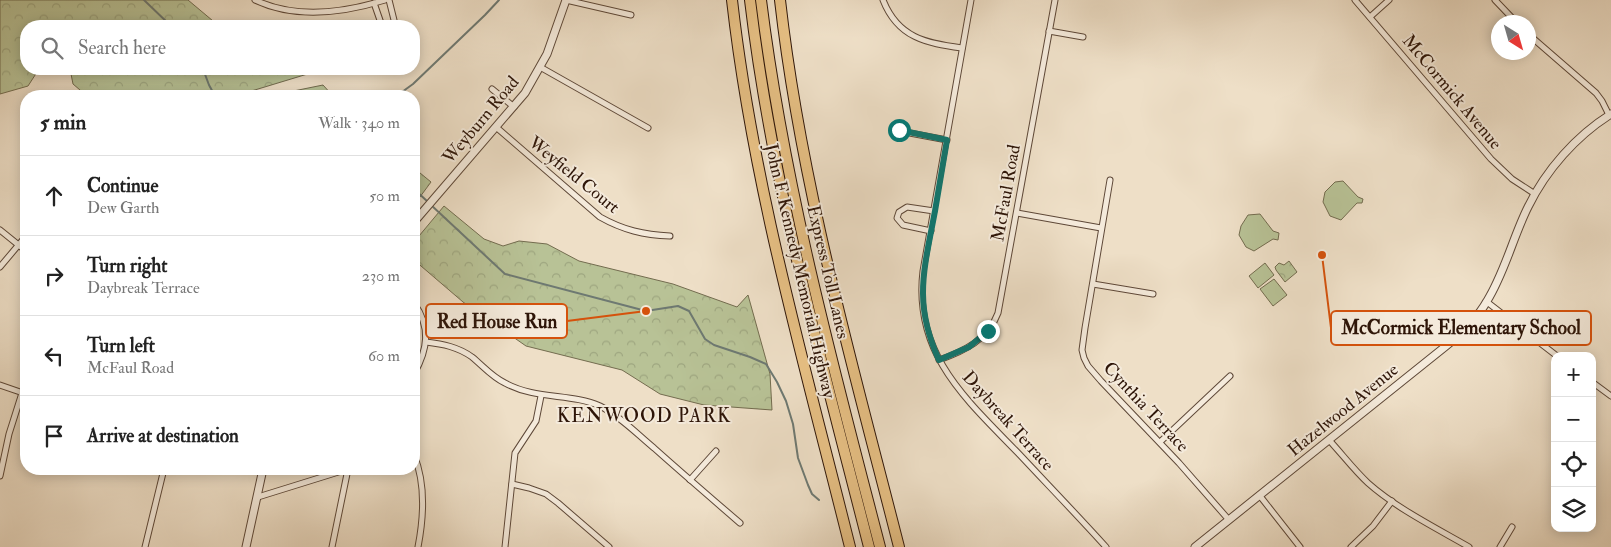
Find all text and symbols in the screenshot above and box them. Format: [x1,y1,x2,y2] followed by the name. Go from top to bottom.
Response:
[1491,15,1536,60] north arrow
[20,20,420,75] search box
[1397,30,1507,155] street label: McCormick Avenue
[38,34,66,62] icon: search
[78,36,166,60] text: Search here
[437,71,524,169] street label: Weyburn Road
[40,109,86,136] text: 5 min
[318,113,400,133] text: Walk · 340 m
[888,119,911,142] route start
[523,131,624,219] street label: Weyfield Court
[759,141,841,402] street label: John F. Kennedy Memorial Highway
[986,143,1026,243] street label: McFaul Road
[87,174,158,198] text: Continue
[40,182,68,210] icon: ahead
[369,186,400,206] text: 50 m
[87,198,160,218] text: Dew Garth
[801,203,855,341] street label: Express Toll Lanes
[87,254,167,278] text: Turn right
[40,262,68,290] icon: right
[362,266,400,286] text: 230 m
[87,278,200,298] text: Daybreak Terrace
[426,304,567,338] callout: Red House Run
[437,310,557,334] text: Red House Run
[1331,311,1591,345] callout: McCormick Elementary School
[1340,316,1581,341] text: McCormick Elementary School
[977,320,1000,343] route end
[87,334,155,358] text: Turn left
[40,342,68,370] icon: left
[368,346,400,366] text: 60 m
[1551,352,1596,532] map controls
[1551,352,1596,397] button: +
[1098,357,1194,457] street label: Cynthia Terrace
[87,358,174,378] text: McFaul Road
[1283,358,1403,462] street label: Hazelwood Avenue
[957,366,1059,476] street label: Daybreak Terrace
[1551,397,1596,442] button: −
[557,404,731,428] district label: KENWOOD PARK
[40,422,68,450] icon: arrive
[87,424,239,448] text: Arrive at destination
[1551,442,1596,487] button: locate
[1551,487,1596,532] button: layers

